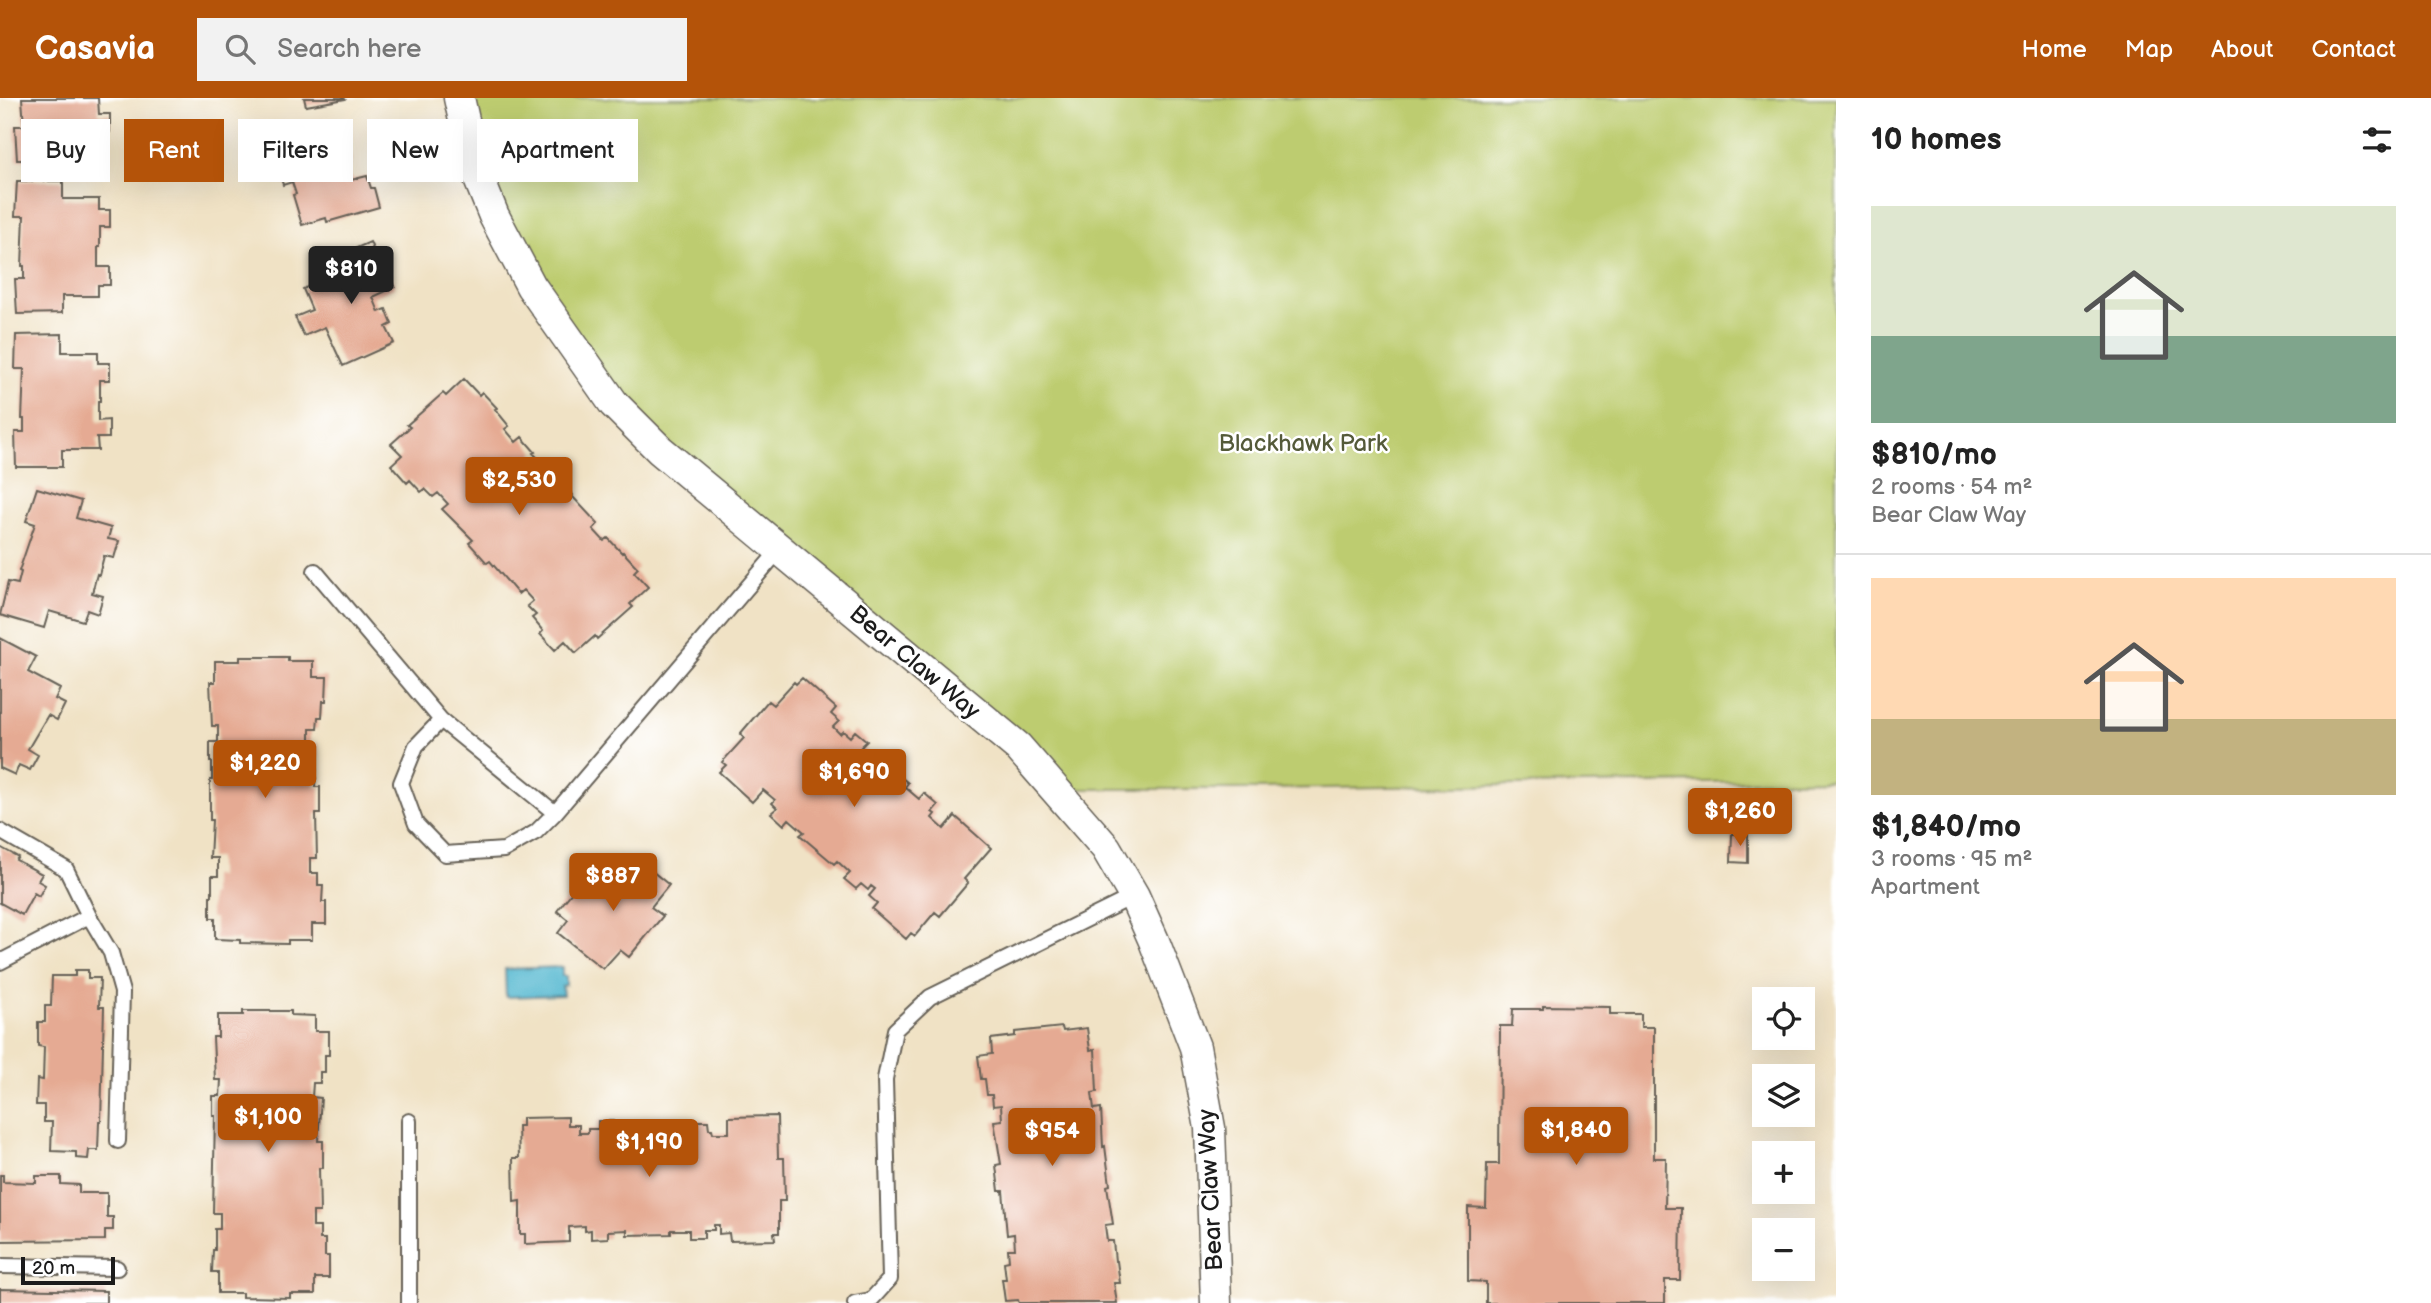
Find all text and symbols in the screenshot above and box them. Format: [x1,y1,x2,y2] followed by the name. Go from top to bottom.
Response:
[197,18,687,81] search box
[35,29,155,69] text: Casavia
[221,30,259,68] icon: search
[277,34,421,65] text: Search here
[2022,35,2087,64] text: Home
[2125,35,2173,64] text: Map
[2211,35,2273,64] text: About
[2311,35,2396,64] text: Contact
[21,119,110,182] chip: Buy
[124,119,224,182] chip: Rent
[238,119,353,182] chip: Filters
[367,119,463,182] chip: New
[477,119,638,182] chip: Apartment
[2358,121,2396,159] icon: filters
[1871,122,2002,158] text: 10 homes
[310,246,392,306] pin: $810
[2071,252,2197,378] icon: home
[325,255,378,283] text: $810
[1218,429,1388,458] park label: Blackhawk Park
[1871,437,1997,473] text: $810/mo
[462,458,576,517] pin: $2,530
[481,466,557,494] text: $2,530
[1871,473,2033,501] text: 2 rooms · 54 m²
[1871,501,2026,529] text: Bear Claw Way
[843,599,986,726] street label: Bear Claw Way
[2071,624,2197,750] icon: home
[208,740,322,800] pin: $1,220
[229,749,301,777] text: $1,220
[797,750,911,809] pin: $1,690
[818,758,890,786] text: $1,690
[1683,788,1797,848] pin: $1,260
[1704,797,1776,825] text: $1,260
[1871,809,2021,845] text: $1,840/mo
[1871,845,2032,873] text: 3 rooms · 95 m²
[572,854,654,913] pin: $887
[585,862,641,890] text: $887
[1871,873,1980,901] text: Apartment
[1752,987,1815,1281] map controls
[1752,987,1815,1050] button: locate
[1752,1064,1815,1127] button: layers
[211,1094,325,1154] pin: $1,100
[234,1103,302,1131] text: $1,100
[1011,1108,1093,1168] pin: $954
[1192,1108,1229,1272] street label: Bear Claw Way
[1519,1108,1633,1167] pin: $1,840
[1540,1116,1612,1144] text: $1,840
[1024,1117,1080,1145] text: $954
[592,1119,706,1179] pin: $1,190
[615,1128,683,1156] text: $1,190
[1752,1141,1815,1204] button: +
[1752,1218,1815,1281] button: −
[21,1254,116,1286] scale bar
[32,1257,75,1280] text: 20 m

